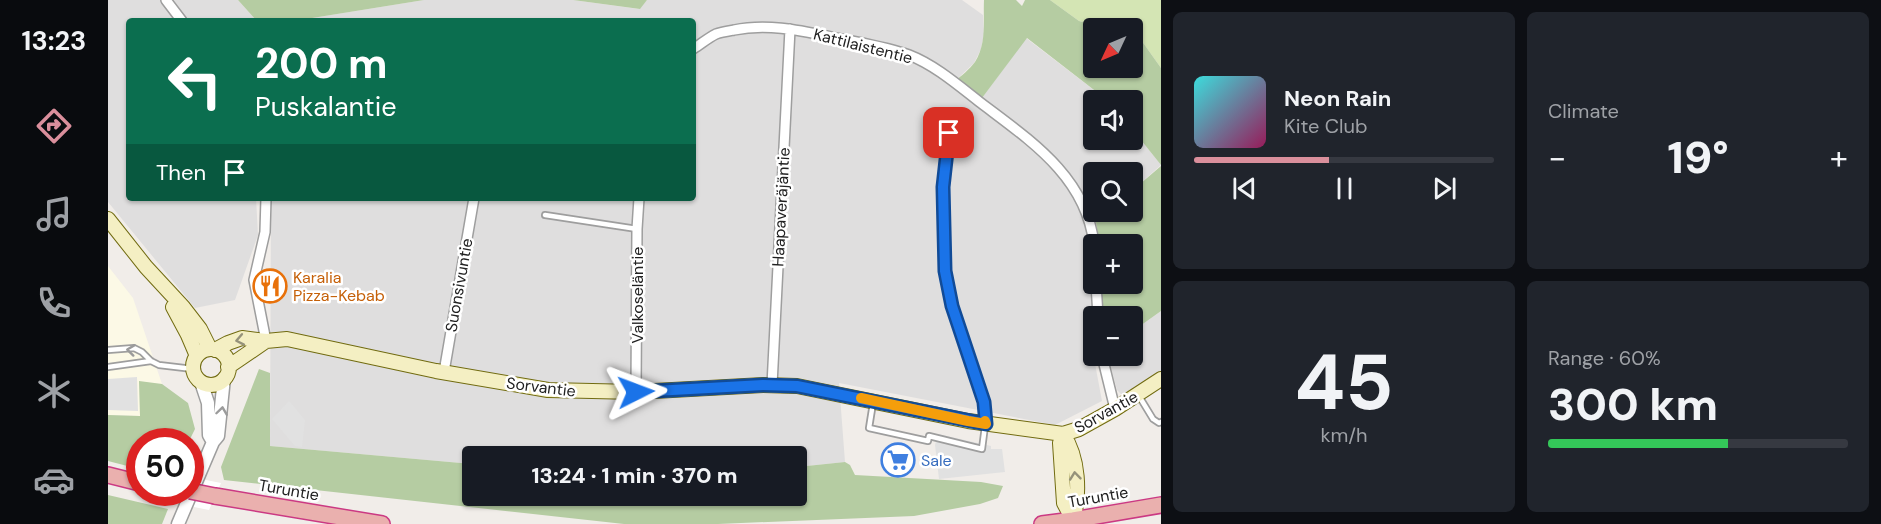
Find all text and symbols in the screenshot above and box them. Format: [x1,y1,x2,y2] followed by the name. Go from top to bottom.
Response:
[1083,18,1143,78] north arrow
[1083,18,1143,366] map controls
[22,23,86,58] text: 13:23
[811,24,915,68] street label: Kattilaistentie
[255,36,388,91] text: 200 m
[156,42,234,120] icon: left
[1284,84,1391,113] text: Neon Rain
[255,89,396,124] text: Puskalantie
[1083,90,1143,150] button: sound
[1548,98,1619,124] text: Climate
[33,105,75,147] icon: directions
[923,107,974,158] pin
[1284,113,1368,139] text: Kite Club
[932,116,965,149] icon: arrive
[1667,128,1729,187] text: 19°
[1548,136,1566,179] text: −
[1830,136,1848,179] text: +
[767,147,795,267] street label: Haapaveräjäntie
[218,156,251,189] icon: arrive
[156,158,206,187] text: Then
[1083,162,1143,222] button: search
[1228,172,1261,205] icon: previous
[1328,172,1361,205] icon: pause
[1428,172,1461,205] icon: next
[33,193,75,235] icon: music
[1083,234,1143,294] button: +
[440,236,478,334] street label: Suonsivuntie
[627,247,648,343] street label: Valkoseläntie
[293,267,385,306] place label: Karalia Pizza-Kebab
[252,268,288,304] restaurant icon: Karalia Pizza-Kebab
[33,282,75,324] icon: phone
[1083,306,1143,366] button: −
[1294,332,1394,433] text: 45
[235,333,245,346] one-way arrow
[126,345,136,357] one-way arrow
[1548,345,1661,371] text: Range · 60%
[604,360,668,424] position arrow
[33,370,75,412] icon: climate
[505,372,577,402] street label: Sorvantie
[1548,375,1718,434] text: 300 km
[1070,386,1142,438] street label: Sorvantie
[215,407,227,416] one-way arrow
[1320,422,1368,448] text: km/h
[126,428,204,506] speed limit sign: 50
[880,442,916,478] supermarket icon: Sale
[921,450,952,471] place label: Sale
[33,459,75,501] icon: car
[532,461,738,490] text: 13:24 · 1 min · 370 m
[1069,472,1082,481] one-way arrow
[257,474,321,506] street label: Turuntie
[1066,481,1130,513] street label: Turuntie

